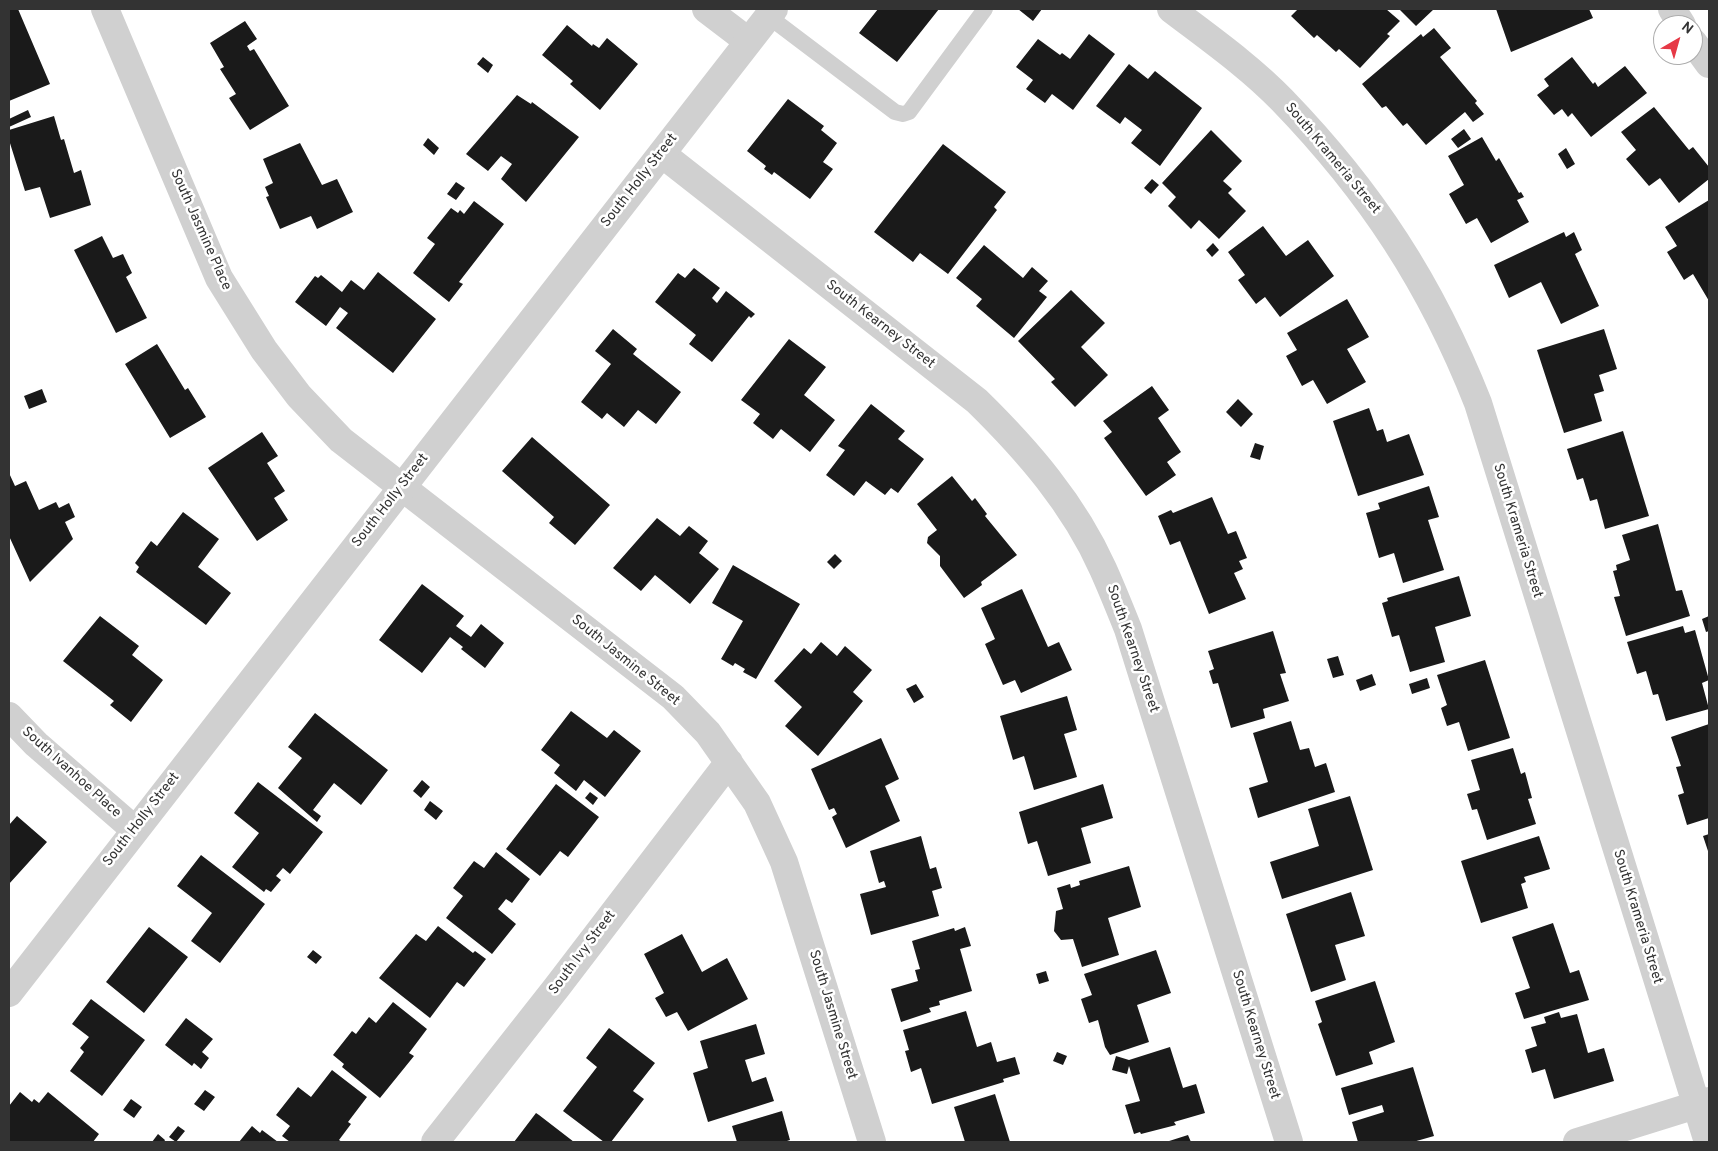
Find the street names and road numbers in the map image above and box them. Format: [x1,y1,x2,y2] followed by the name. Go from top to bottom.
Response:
[1281,100,1383,218] street label: South Krameria Street
[598,131,682,231] street label: South Holly Street
[166,167,234,293] street label: South Jasmine Place
[822,277,938,373] street label: South Kearney Street
[349,451,433,551] street label: South Holly Street
[1489,462,1545,600] street label: South Krameria Street
[1102,583,1162,715] street label: South Kearney Street
[567,612,683,710] street label: South Jasmine Street
[18,724,124,822] street label: South Ivanhoe Place
[100,770,184,870] street label: South Holly Street
[1609,848,1665,986] street label: South Krameria Street
[546,908,620,998] street label: South Ivy Street
[804,948,860,1082] street label: South Jasmine Street
[1227,969,1283,1101] street label: South Kearney Street

